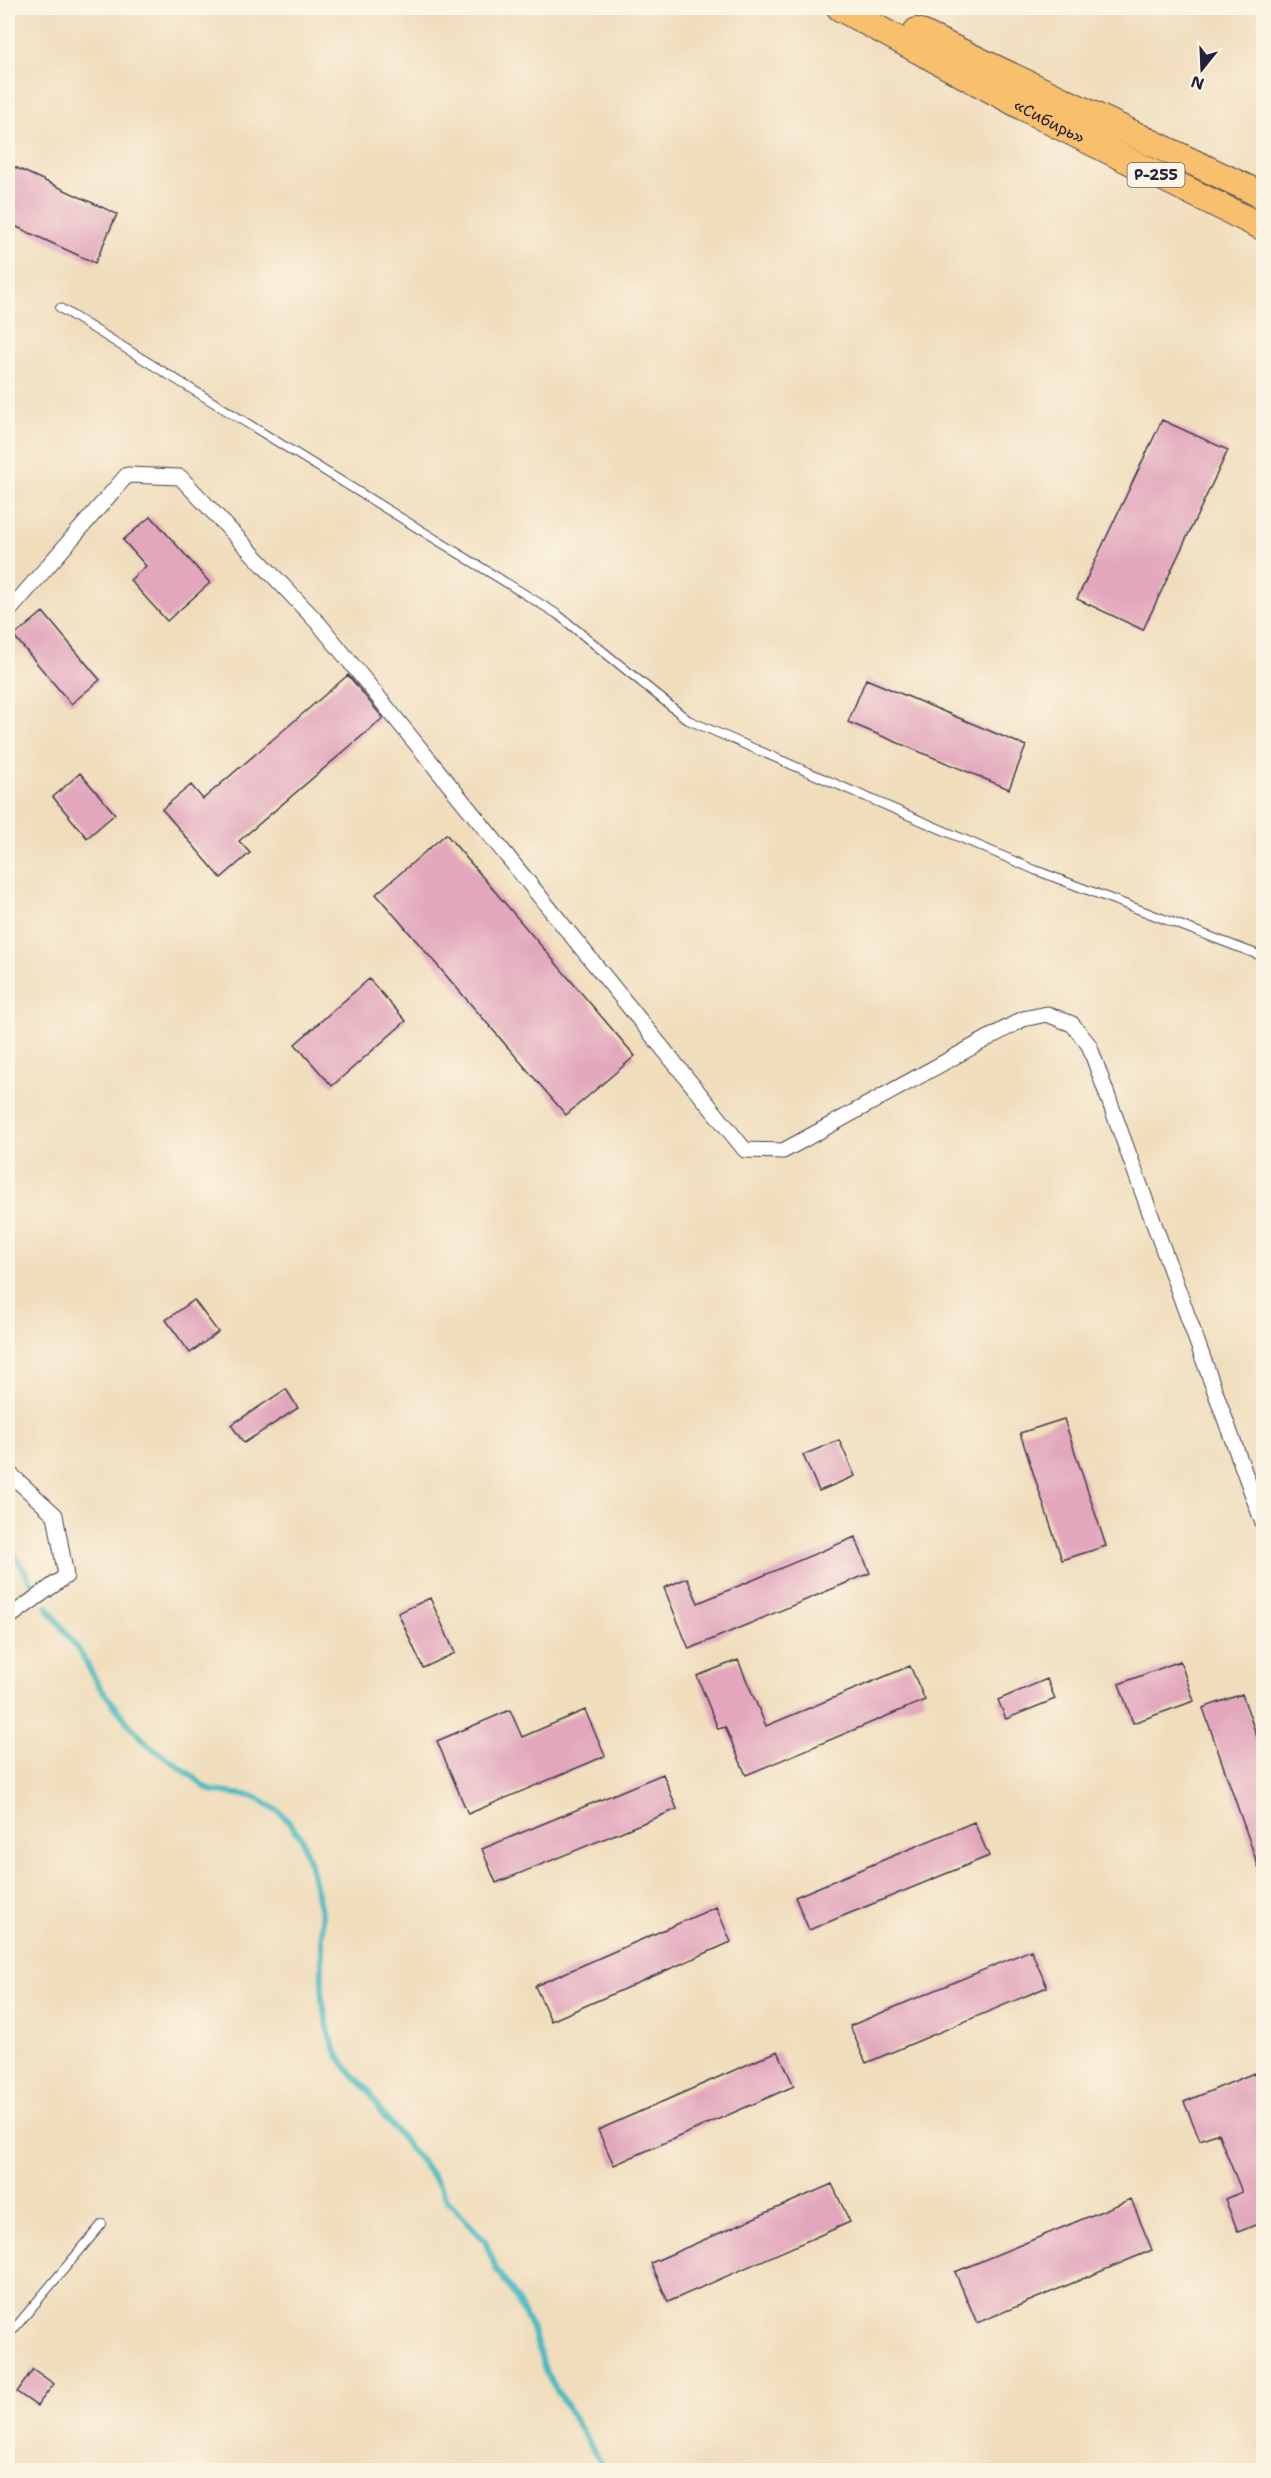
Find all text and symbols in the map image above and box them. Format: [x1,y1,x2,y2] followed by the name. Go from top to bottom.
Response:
[1172,39,1232,99] north arrow
[1188,71,1207,95] text: N
[1011,94,1088,148] street label: «Сибирь»
[1128,163,1184,187] road number: Р-255

